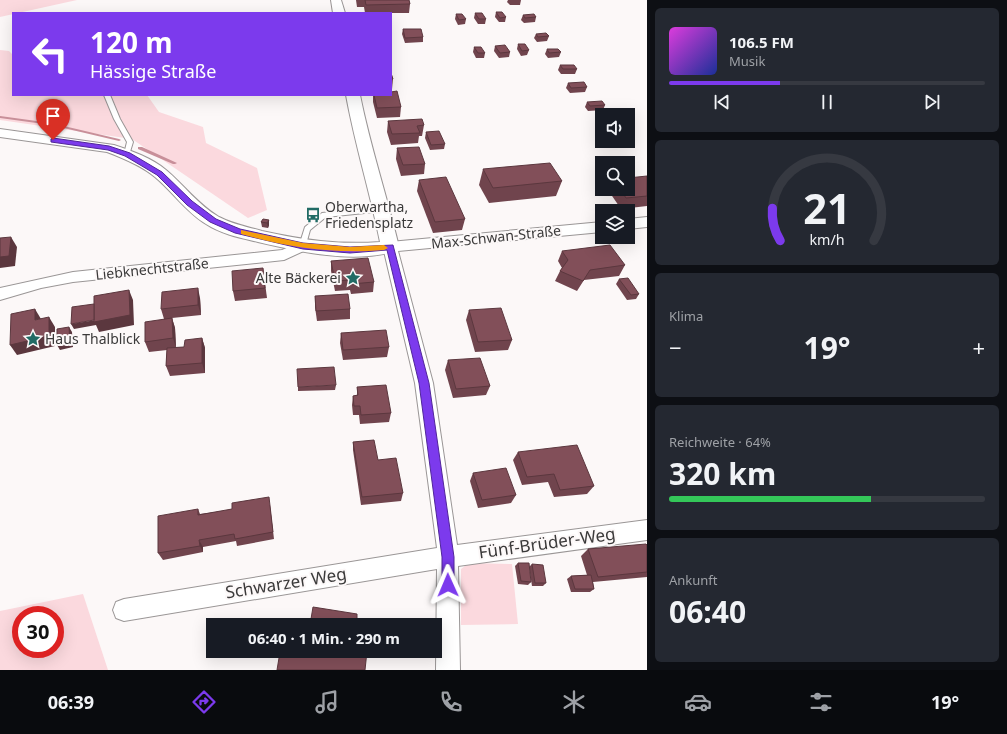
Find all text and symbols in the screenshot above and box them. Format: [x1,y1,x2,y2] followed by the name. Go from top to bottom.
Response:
[90,23,173,61] text: 120 m
[24,28,76,80] icon: left
[729,32,794,52] text: 106.5 FM
[729,52,765,70] text: Musik
[90,59,216,83] text: Hässige Straße
[711,91,733,113] icon: previous
[816,91,838,113] icon: pause
[921,91,943,113] icon: next
[36,99,70,140] pin
[42,105,64,127] icon: arrive
[595,108,635,244] map controls
[595,108,635,148] button: sound
[595,156,635,196] button: search
[803,179,851,235] text: 21
[325,197,414,232] place label: Oberwartha, Friedensplatz
[595,204,635,244] button: layers
[304,206,322,224] bus stop icon: Oberwartha, Friedensplatz
[430,220,562,253] street label: Max-Schwan-Straße
[809,229,845,248] text: km/h
[94,253,210,284] street label: Liebknechtstraße
[256,268,341,287] place label: Alte Bäckerei
[344,269,362,287] place icon: Alte Bäckerei
[669,307,703,325] text: Klima
[803,327,851,368] text: 19°
[45,329,141,348] place label: Haus Thalblick
[24,330,42,348] place icon: Haus Thalblick
[669,332,682,362] text: −
[972,332,985,362] text: +
[669,433,771,451] text: Reichweite · 64%
[669,453,776,494] text: 320 km
[477,522,617,563] street label: Fünf-Brüder-Weg
[224,562,348,603] street label: Schwarzer Weg
[427,564,469,606] position arrow
[669,571,718,589] text: Ankunft
[669,591,746,632] text: 06:40
[12,606,64,658] speed limit sign: 30
[248,628,400,648] text: 06:40 · 1 Min. · 290 m
[190,688,218,716] icon: directions
[313,688,341,716] icon: music
[437,688,465,716] icon: phone
[560,688,588,716] icon: climate
[684,688,712,716] icon: car
[807,688,835,716] icon: filters
[48,690,94,714] text: 06:39
[931,690,959,714] text: 19°

